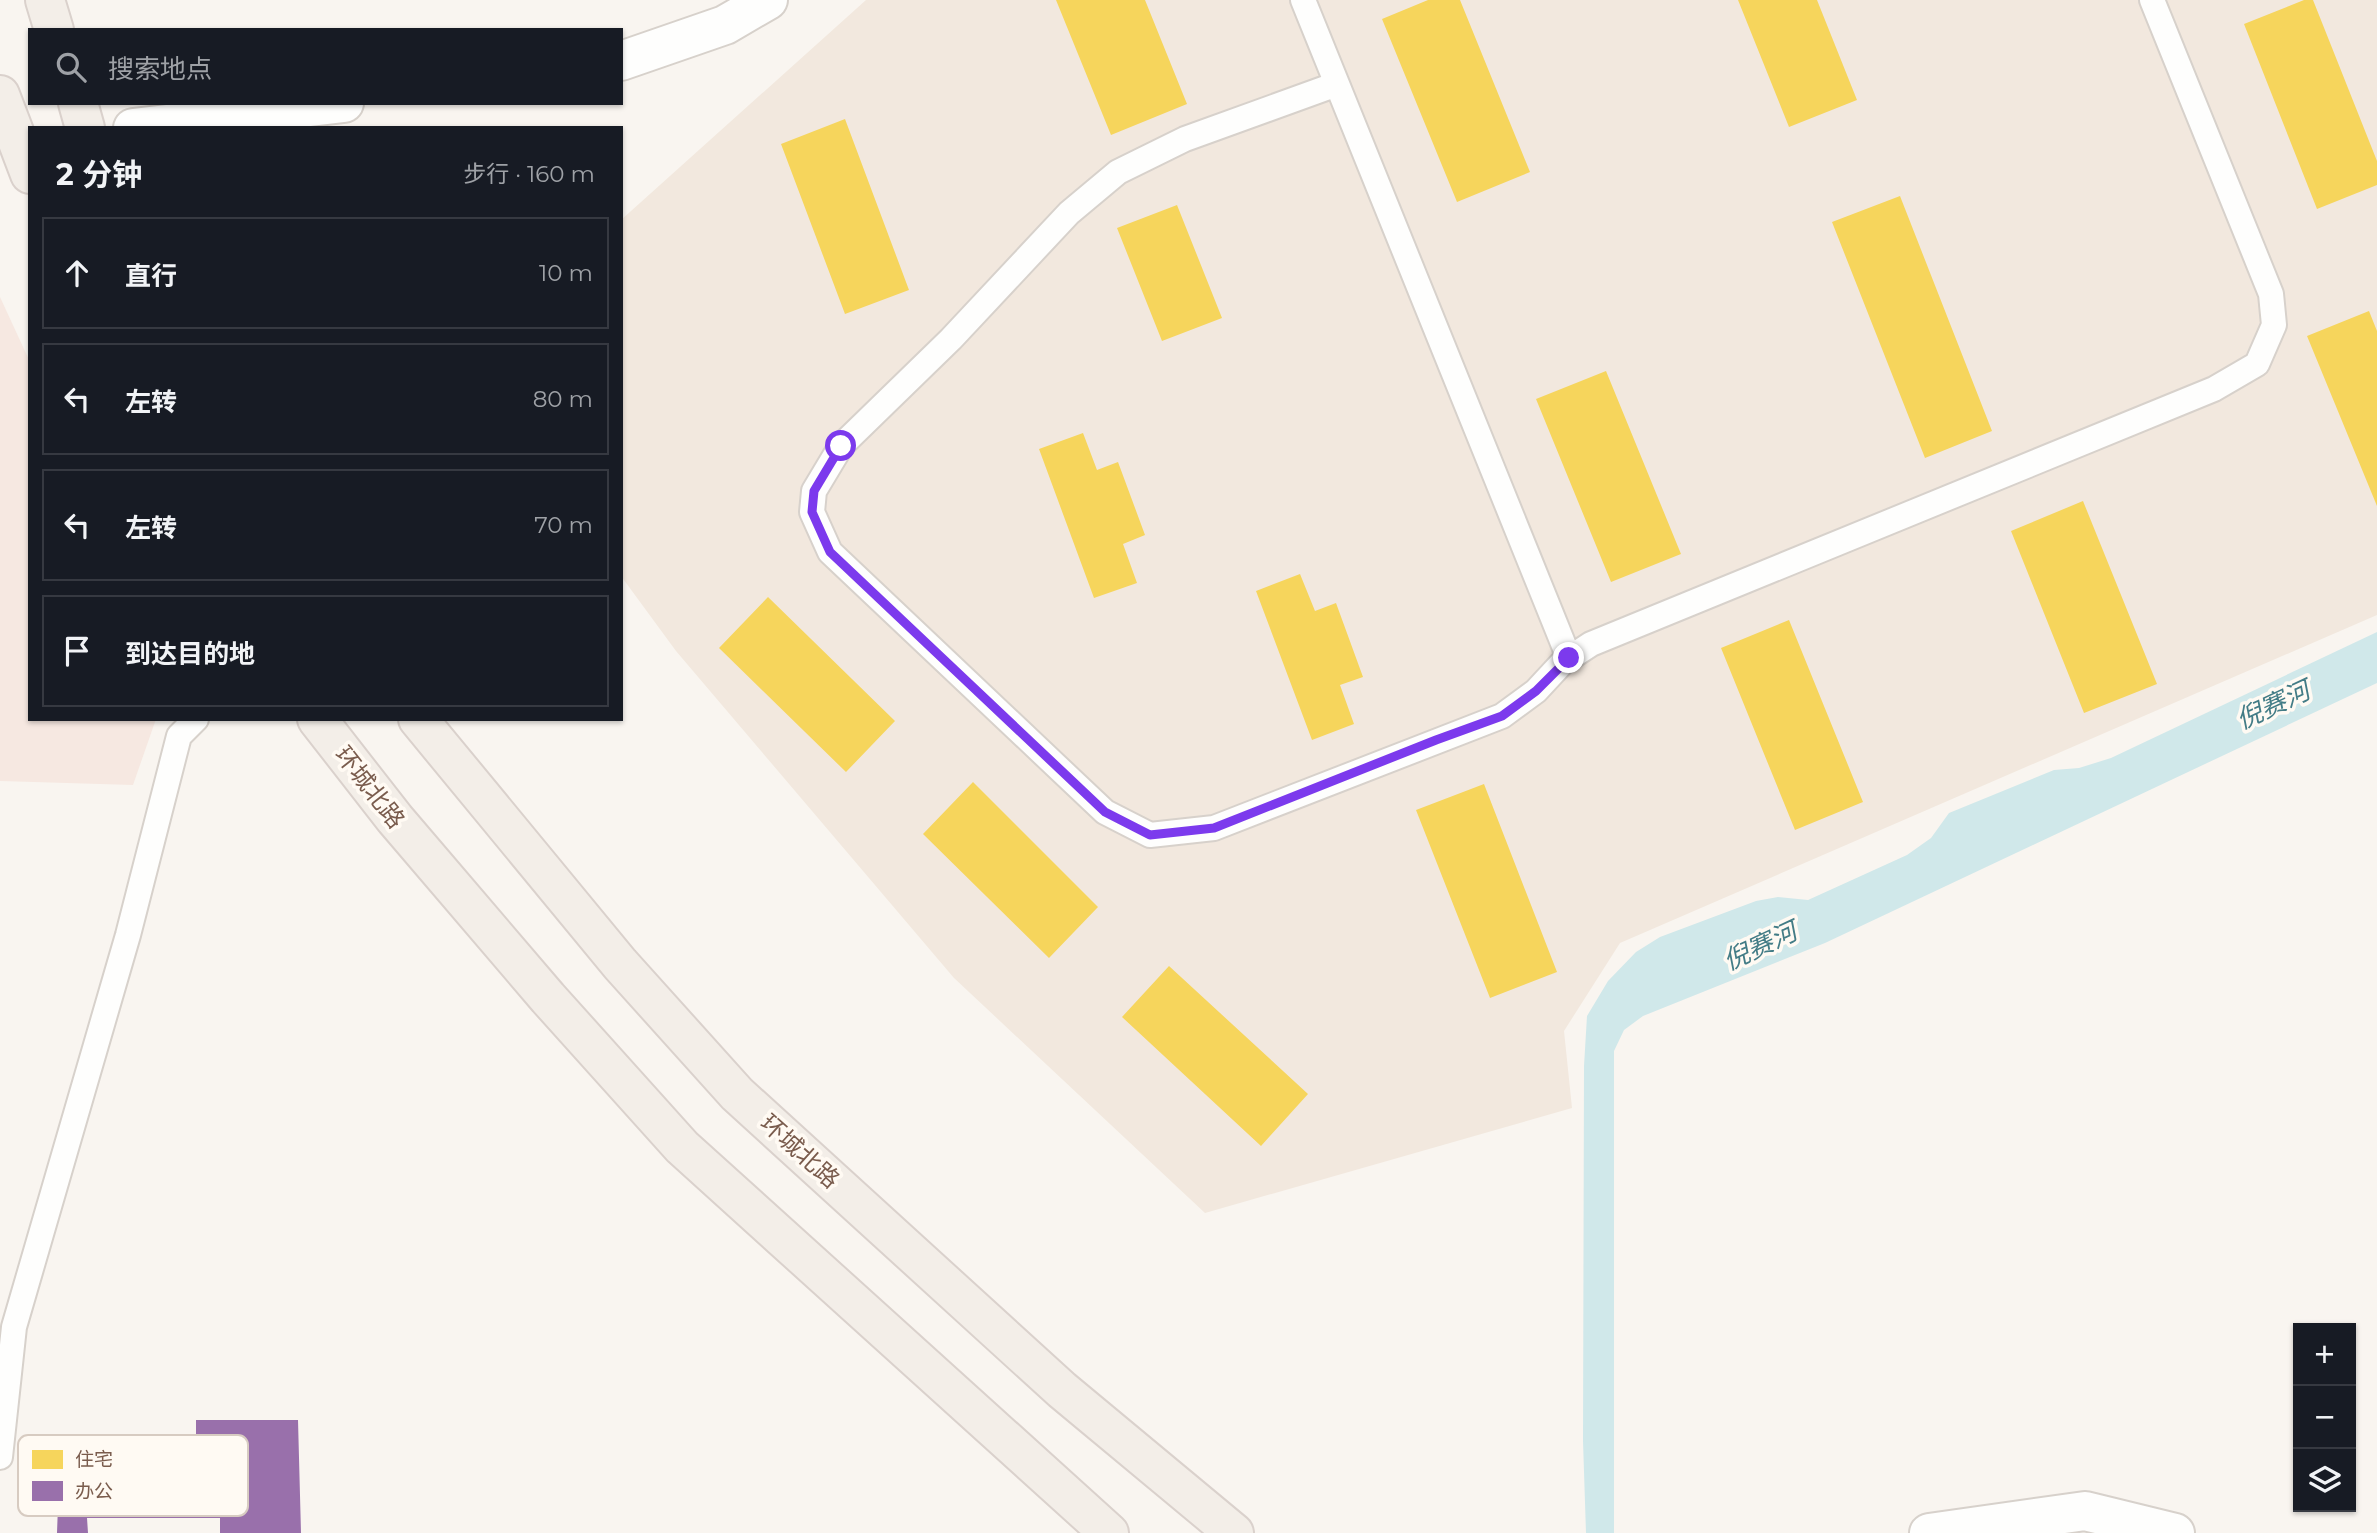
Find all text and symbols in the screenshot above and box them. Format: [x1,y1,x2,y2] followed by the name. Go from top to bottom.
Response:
[28,28,623,105] search box
[52,48,90,86] icon: search
[108,53,212,85] text: 搜索地点
[56,156,142,193] text: 2 分钟
[463,160,595,188] text: 步行 · 160 m
[58,254,96,292] icon: ahead
[539,259,593,287] text: 10 m
[125,260,177,292] text: 直行
[58,380,96,418] icon: left
[533,385,593,413] text: 80 m
[125,386,177,418] text: 左转
[825,430,856,461] route start
[58,506,96,544] icon: left
[534,511,593,539] text: 70 m
[125,512,177,544] text: 左转
[58,632,96,670] icon: arrive
[125,638,255,670] text: 到达目的地
[1553,642,1584,673] route end
[2231,672,2320,736] water label: 倪赛河
[329,740,411,834] street label: 环城北路
[1718,913,1807,977] water label: 倪赛河
[755,1108,845,1194] street label: 环城北路
[2293,1323,2356,1512] map controls
[2293,1323,2356,1386] button: +
[2293,1386,2356,1449] button: −
[18,1435,248,1516] legend
[75,1448,113,1471] text: 住宅
[2293,1449,2356,1512] button: layers
[75,1480,113,1503] text: 办公

